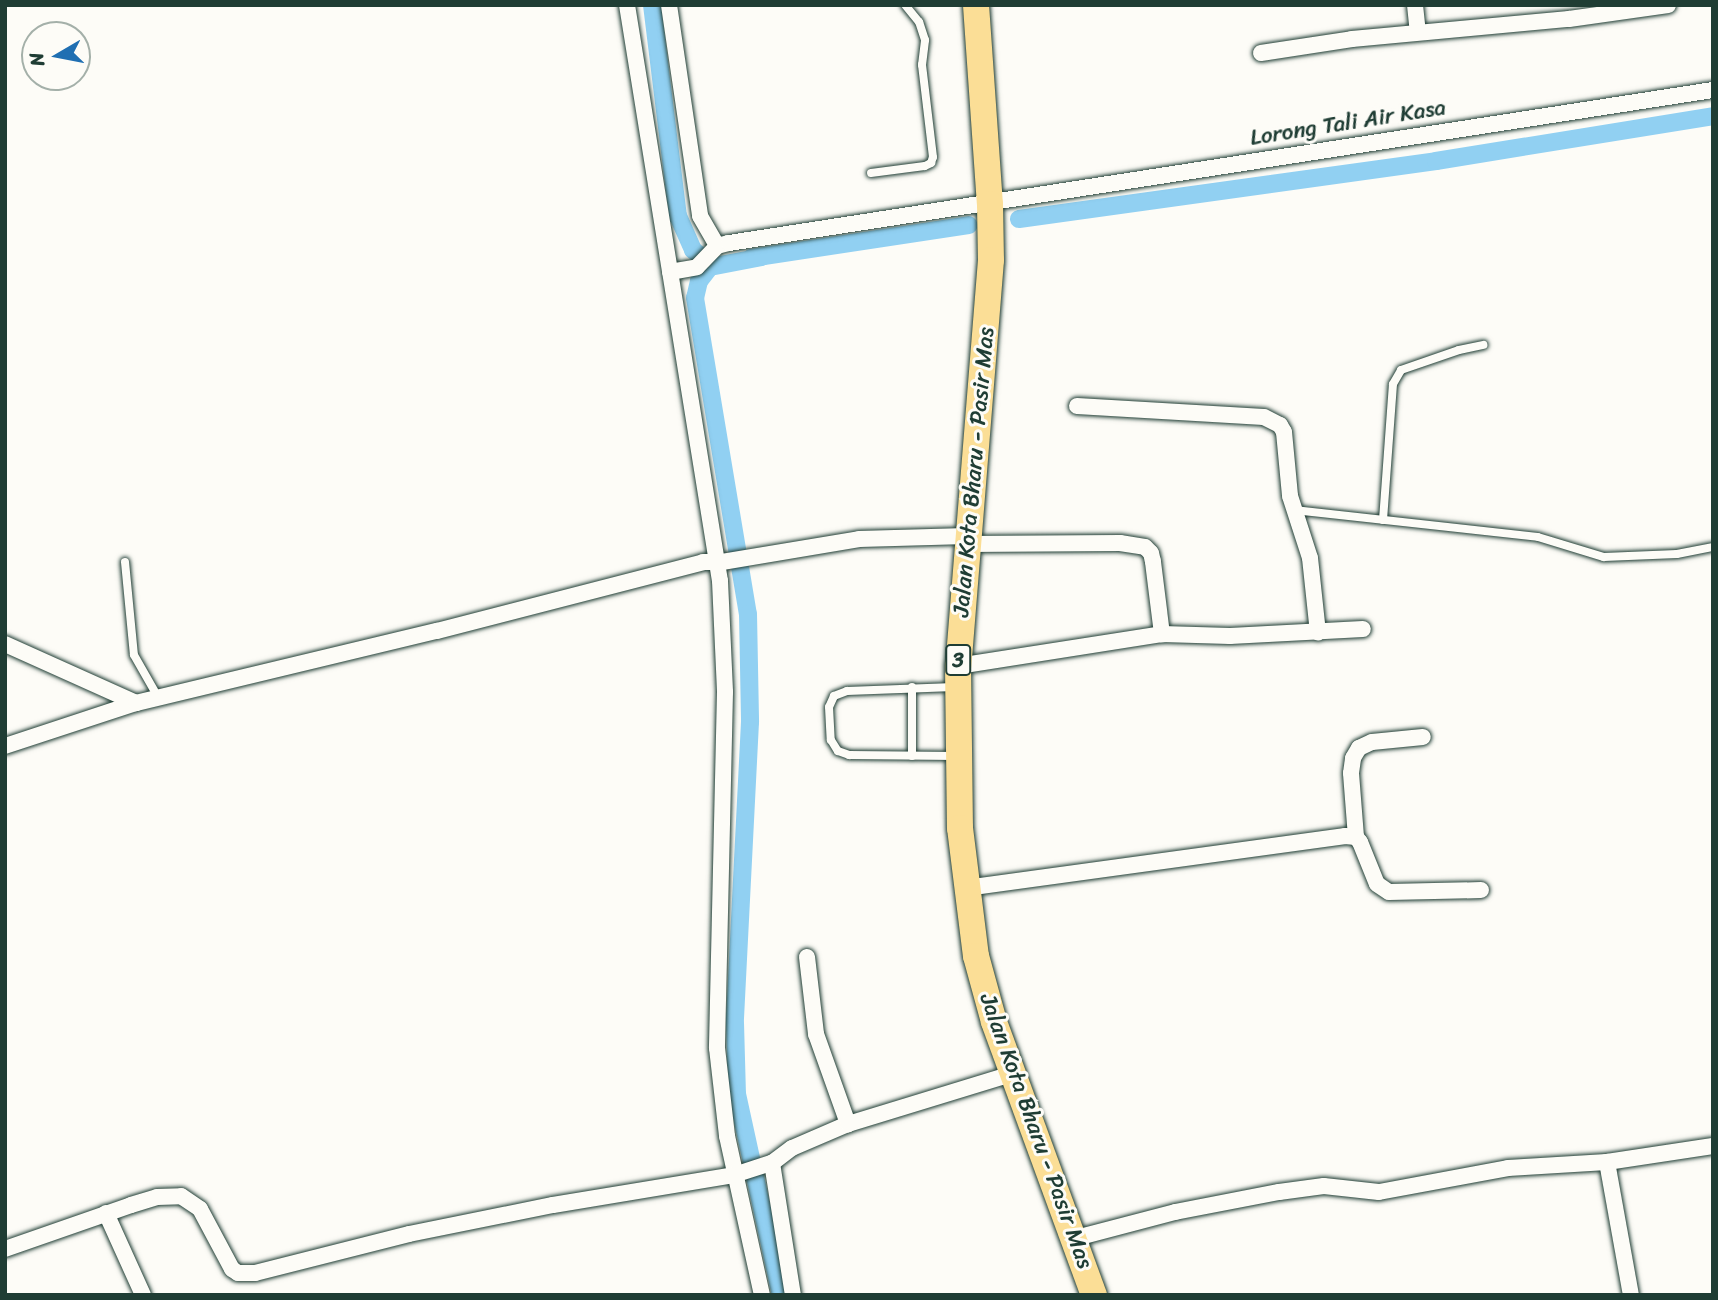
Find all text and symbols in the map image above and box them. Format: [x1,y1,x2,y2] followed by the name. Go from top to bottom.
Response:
[21,21,91,91] north arrow
[19,50,54,69] text: N
[1248,94,1448,152] street label: Lorong Tali Air Kasa
[947,325,1001,619] street label: Jalan Kota Bharu - Pasir Mas
[944,642,972,678] road number: 3
[973,988,1099,1274] street label: Jalan Kota Bharu - Pasir Mas

